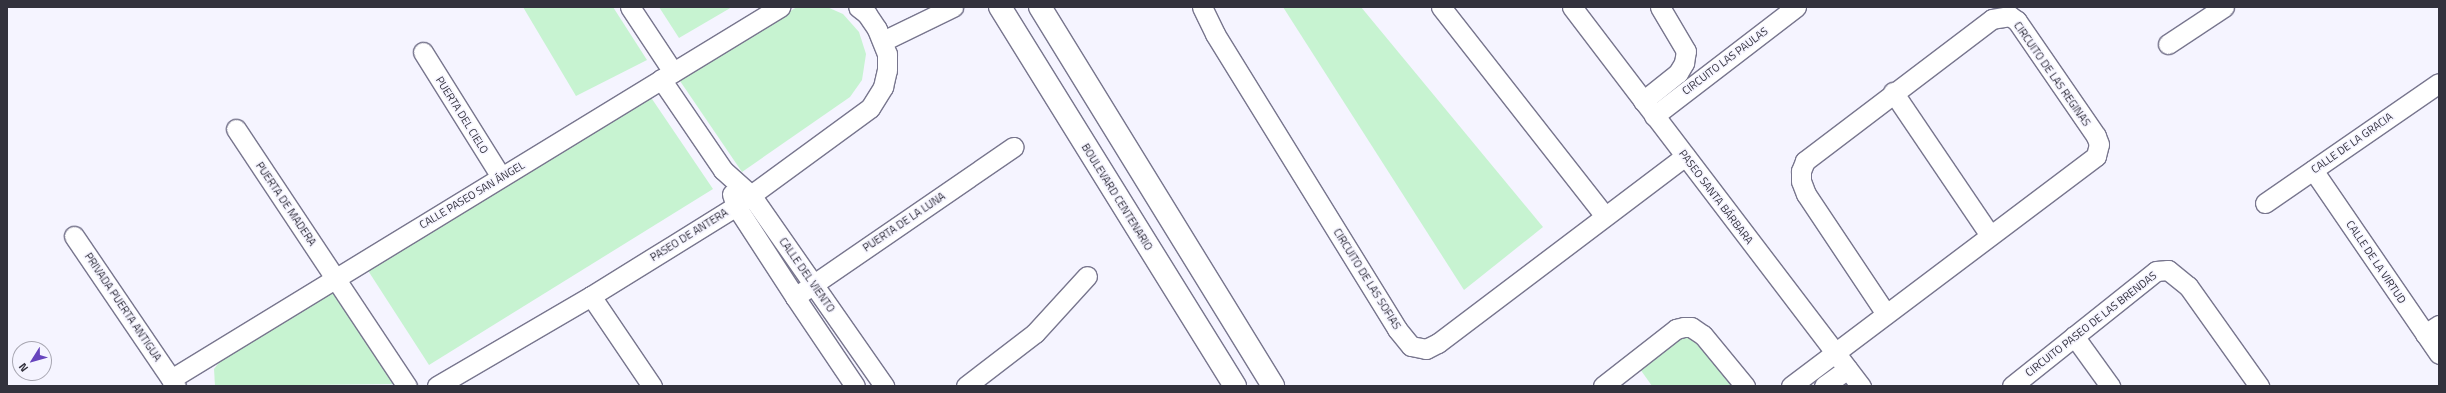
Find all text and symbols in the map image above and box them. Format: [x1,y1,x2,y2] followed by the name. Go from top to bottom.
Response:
[2011,19,2093,129] street label: CIRCUITO DE LAS REGINAS
[1679,24,1771,98] street label: CIRCUITO LAS PAULAS
[433,74,491,156] street label: PUERTA DEL CIELO
[2309,110,2395,176] street label: CALLE DE LA GRACIA
[1079,141,1155,253] street label: BOULEVARD CENTENARIO
[1676,147,1756,247] street label: PASEO SANTA BÁRBARA
[417,158,527,232] street label: CALLE PASEO SAN ÁNGEL
[253,160,319,248] street label: PUERTA DE MADERA
[860,190,948,254] street label: PUERTA DE LA LUNA
[648,206,730,264] street label: PASEO DE ANTERA
[2343,218,2409,306] street label: CALLE DE LA VIRTUD
[1331,226,1403,332] street label: CIRCUITO DE LAS SOFIAS
[776,235,838,315] street label: CALLE DEL VIENTO
[82,250,164,364] street label: PRIVADA PUERTA ANTIGUA
[2023,269,2159,379] street label: CIRCUITO PASEO DE LAS BRENDAS
[12,341,52,381] north arrow
[15,360,32,375] text: N

